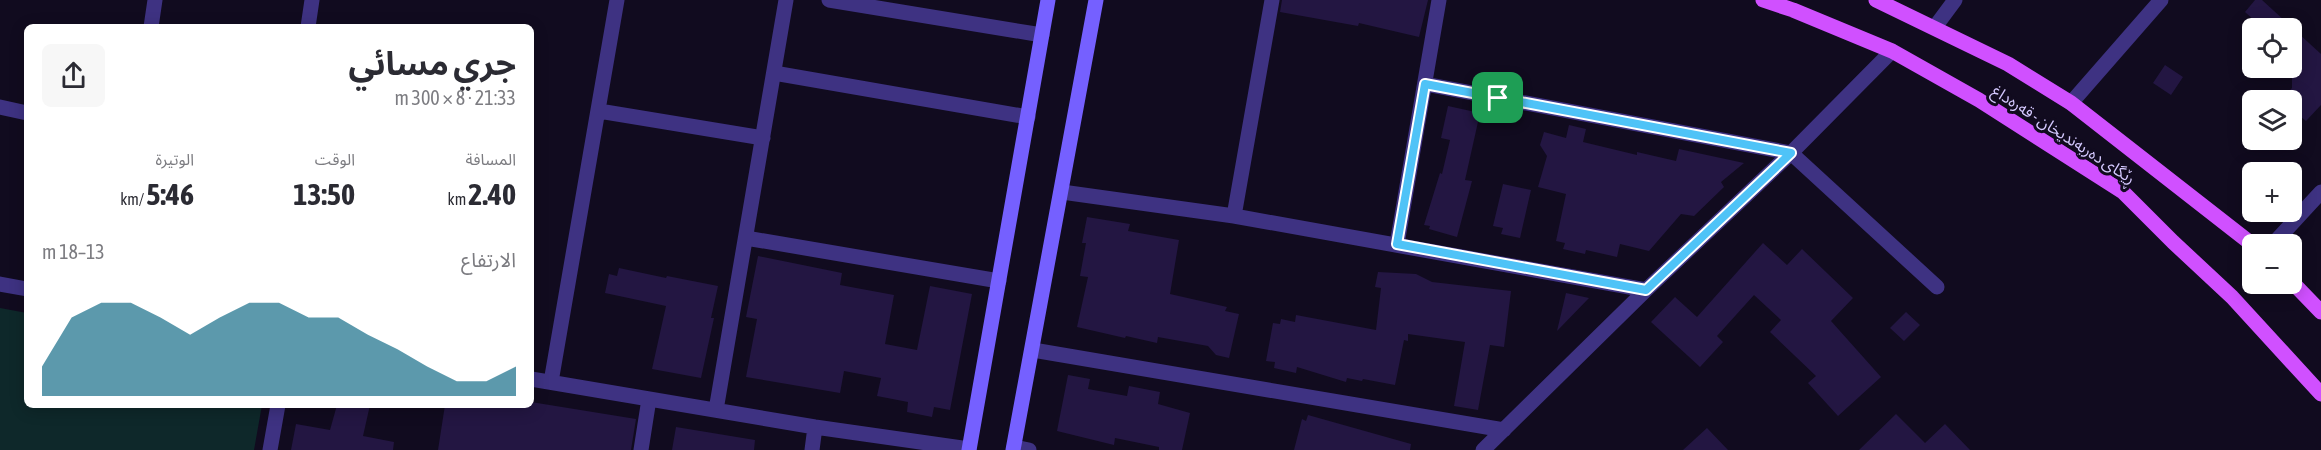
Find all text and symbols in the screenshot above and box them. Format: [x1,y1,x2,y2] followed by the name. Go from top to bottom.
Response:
[2242,18,2302,294] map controls
[2242,18,2302,78] button: locate
[42,44,105,107] button: share
[349,44,516,82] text: جري مسائي
[1472,72,1523,123] pin
[1481,81,1514,114] icon: arrive
[1986,81,2139,192] street label: ڕێگای دەربەندیخان - قەرەداغ
[394,86,516,109] text: 21:33 · 8 × 300 m
[2242,90,2302,150] button: layers
[156,150,194,168] text: الوتيرة
[315,150,355,168] text: الوقت
[466,150,516,168] text: المسافة
[2242,162,2302,222] button: +
[146,177,194,211] text: 5:46
[293,177,355,211] text: 13:50
[468,177,516,211] text: 2.40
[120,190,146,208] text: /km
[448,190,468,208] text: km
[2242,234,2302,294] button: −
[42,240,105,263] text: 13–18 m
[461,248,516,271] text: الارتفاع

